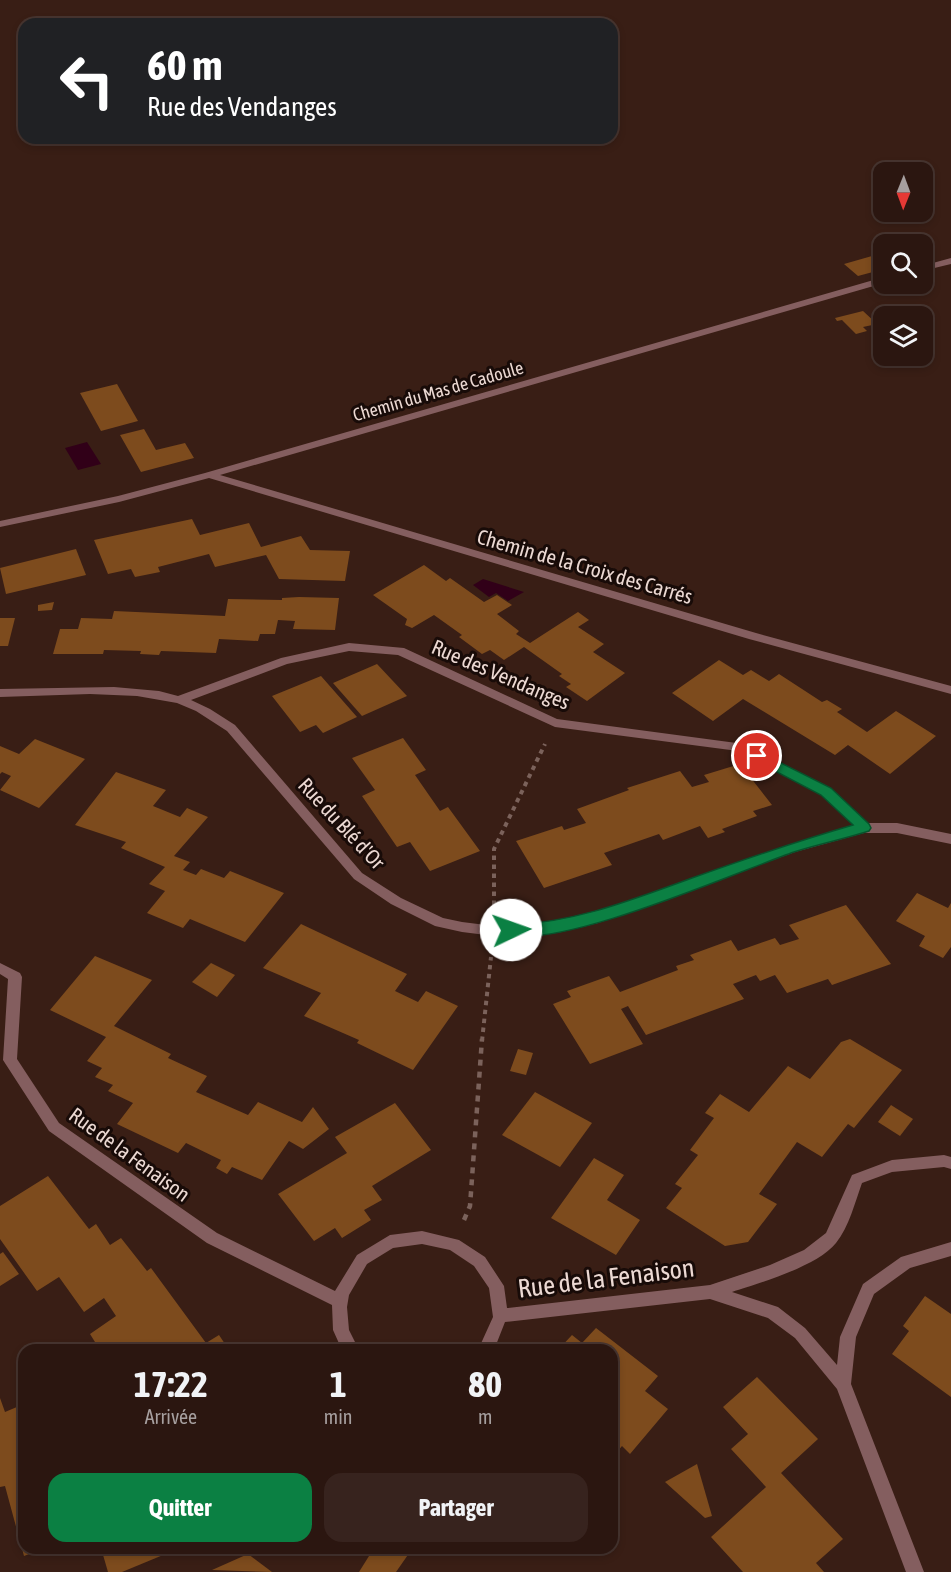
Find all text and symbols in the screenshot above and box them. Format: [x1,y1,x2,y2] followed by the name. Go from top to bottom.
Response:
[147,41,222,89] text: 60 m
[48,42,126,120] icon: left
[147,91,337,122] text: Rue des Vendanges
[873,162,933,222] north arrow
[873,162,933,366] map controls
[873,234,933,294] button: search
[873,306,933,366] button: layers
[350,357,526,425] street label: Chemin du Mas de Cadoule
[475,524,695,608] street label: Chemin de la Croix des Carrés
[428,634,574,714] street label: Rue des Vendanges
[731,730,782,781] pin
[740,739,773,772] icon: arrive
[294,773,391,874] street label: Rue du Blé d'Or
[479,898,543,962] position arrow
[65,1102,195,1206] street label: Rue de la Fenaison
[516,1252,696,1304] street label: Rue de la Fenaison
[134,1363,208,1405] text: 17:22
[330,1363,347,1405] text: 1
[468,1363,502,1405] text: 80
[145,1405,197,1428] text: Arrivée
[324,1405,352,1428] text: min
[478,1405,492,1428] text: m
[48,1473,312,1542] button: Quitter
[324,1473,588,1542] button: Partager

